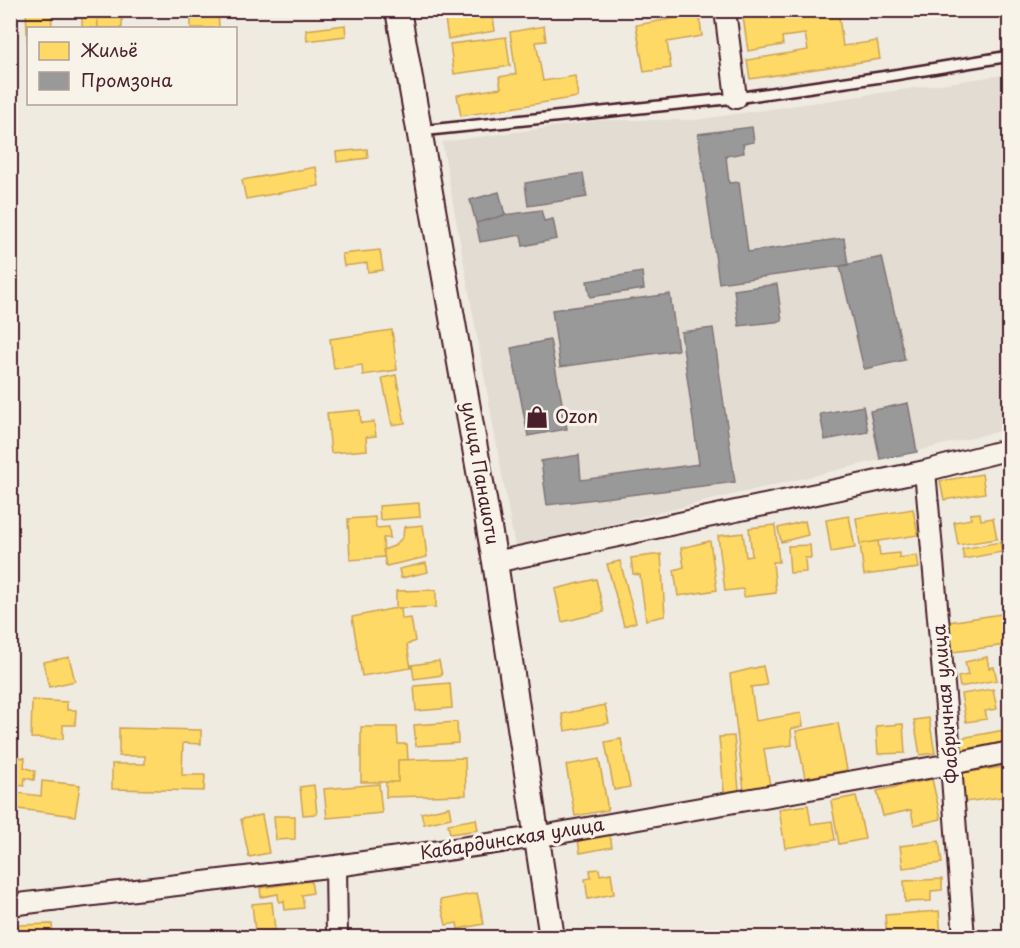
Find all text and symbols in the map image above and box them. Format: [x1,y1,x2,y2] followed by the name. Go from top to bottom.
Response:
[27,27,237,105] legend
[80,36,138,63] text: Жильё
[81,66,173,93] text: Промзона
[456,399,507,546] street label: улица Панаиоти
[555,402,598,429] place label: Ozon
[524,404,550,430] shop icon: Ozon
[924,623,965,785] street label: Фабричная улица
[418,810,607,865] street label: Кабардинская улица

